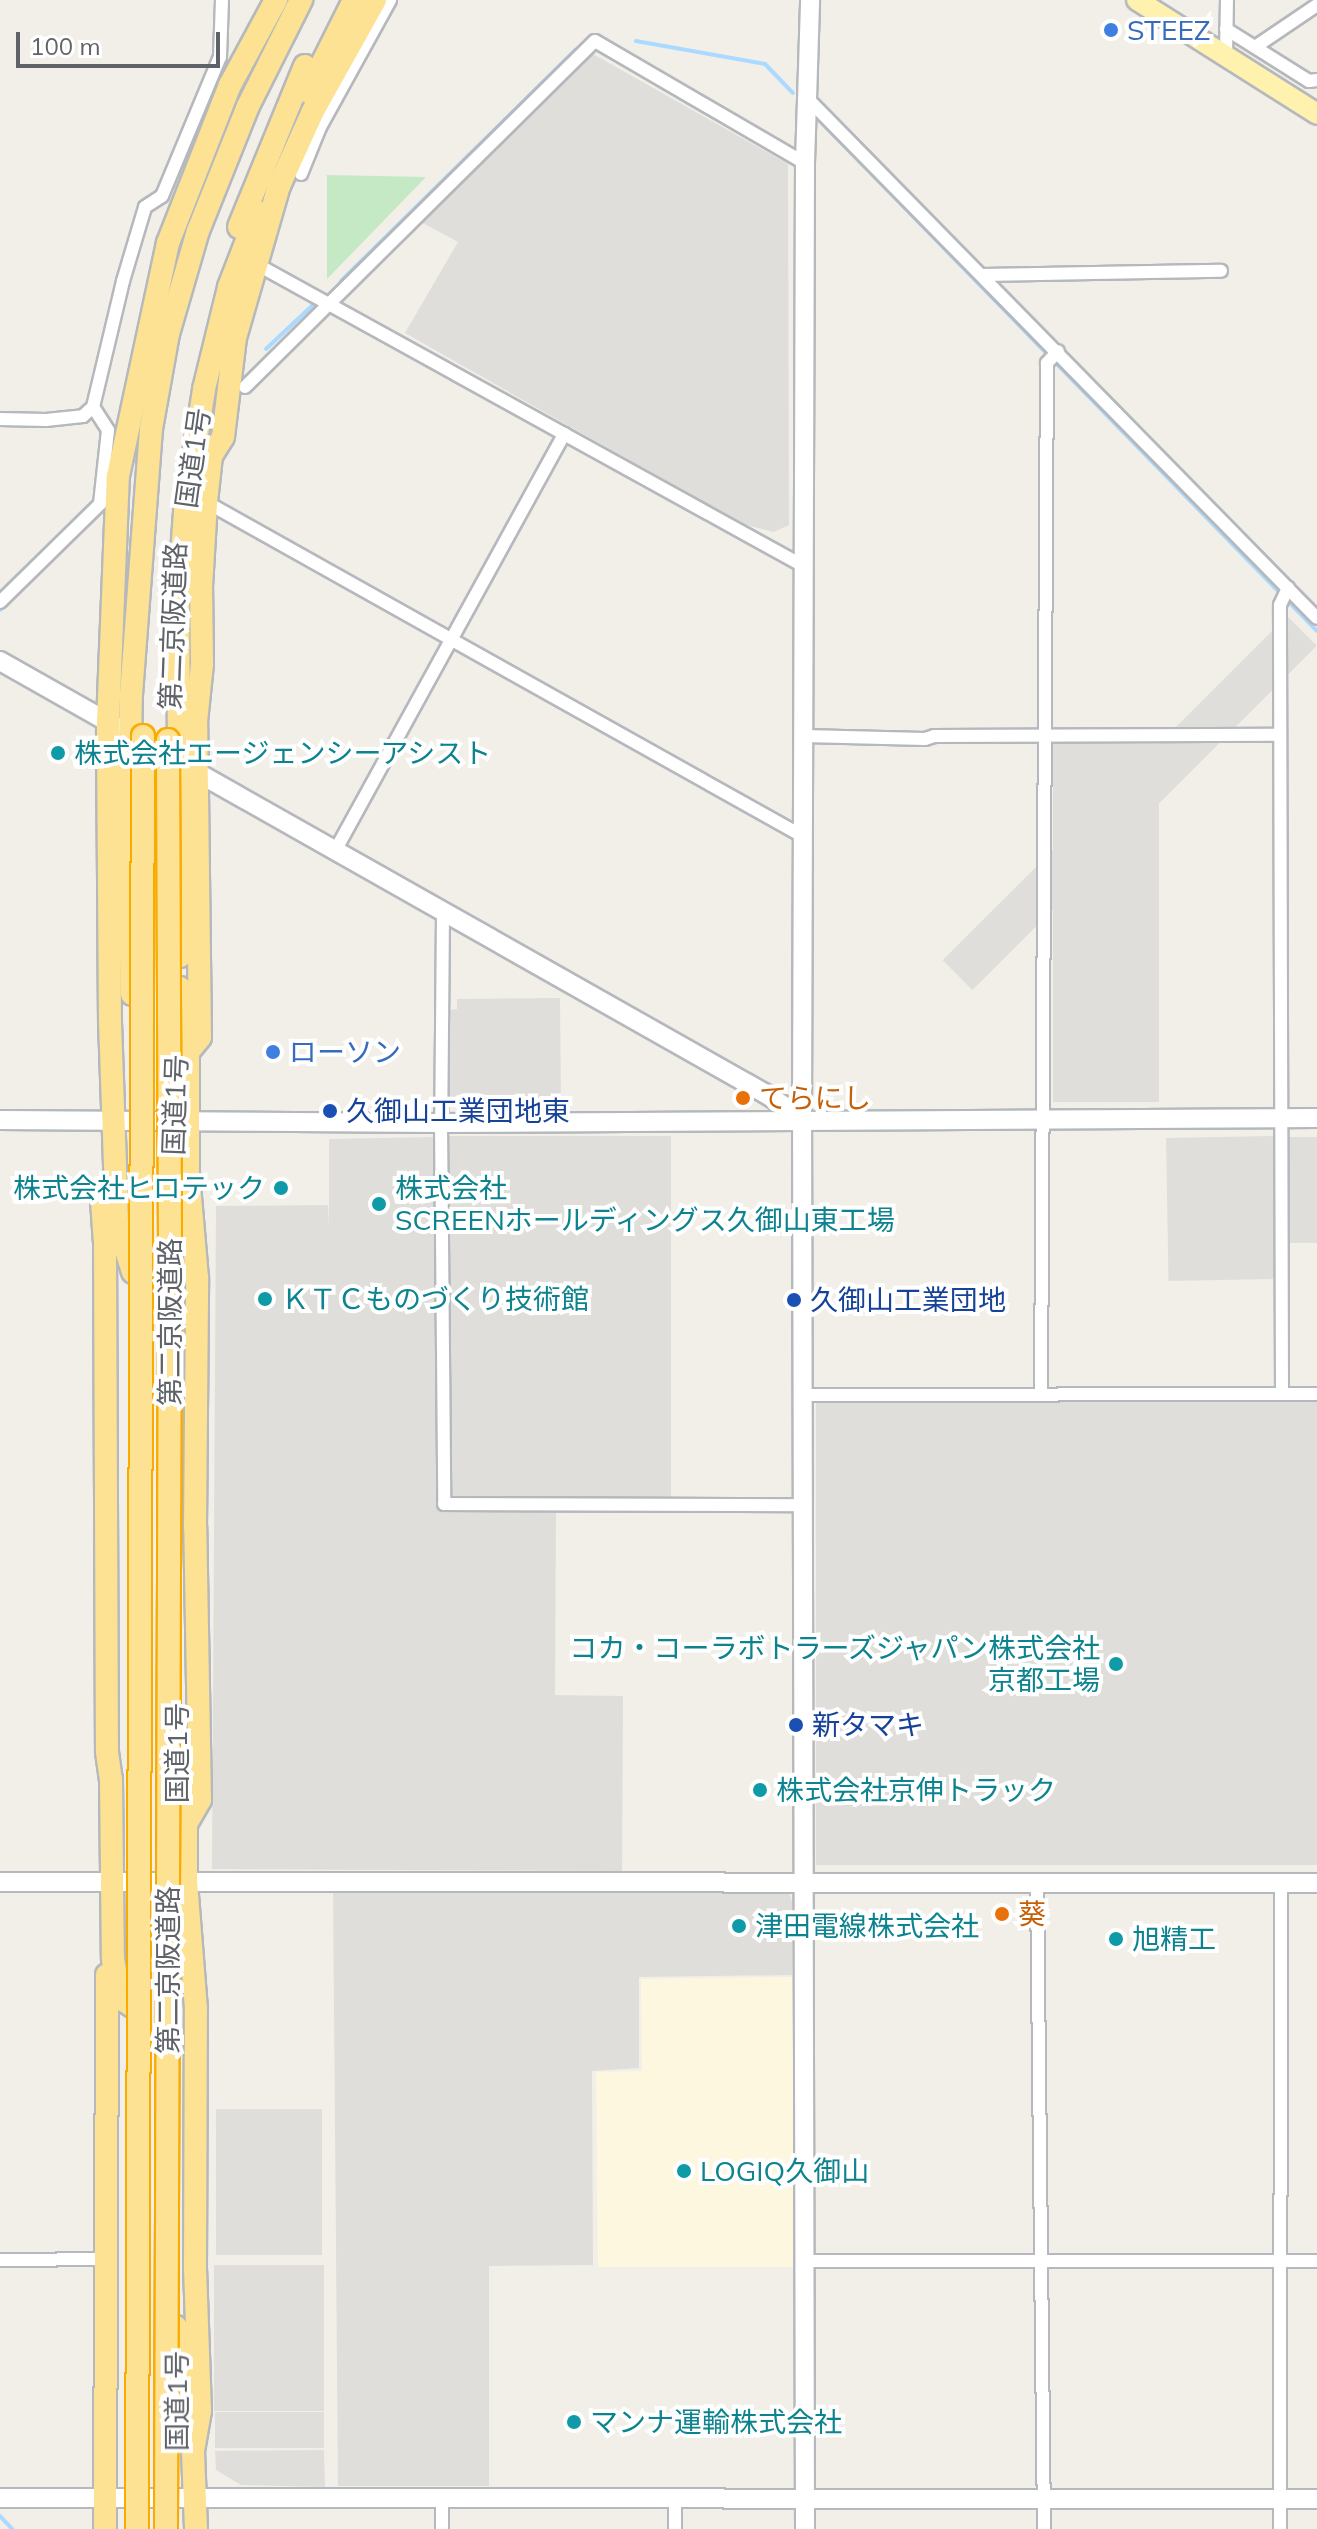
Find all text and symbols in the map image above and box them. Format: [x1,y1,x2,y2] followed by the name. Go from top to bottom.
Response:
[1127,13,1211,47] place label: STEEZ
[20,16,224,66] scale bar
[1102,21,1120,39] marker: STEEZ
[30,31,101,61] text: 100 m
[169,406,217,510] street label: 国道1号
[153,541,193,711] street label: 第二京阪道路
[74,736,494,770] place label: 株式会社エージェンシーアシスト
[49,744,67,762] marker: 株式会社エージェンシーアシスト
[289,1035,401,1069] place label: ローソン
[264,1043,282,1061] marker: ローソン
[156,1054,194,1156] street label: 国道1号
[759,1081,871,1115] place label: てらにし
[734,1089,752,1107] marker: てらにし
[346,1094,570,1128] place label: 久御山工業団地東
[321,1102,339,1120] marker: 久御山工業団地東
[13,1171,265,1205] place label: 株式会社ヒロテック
[395,1171,897,1237] place label: 株式会社 SCREENホールディングス久御山東工場
[272,1179,290,1197] marker: 株式会社ヒロテック
[370,1195,388,1213] marker: 株式会社 SCREENホールディングス久御山東工場
[153,1238,187,1406] street label: 第二京阪道路
[281,1282,589,1316] place label: ＫＴＣものづくり技術館
[810,1283,1006,1317] place label: 久御山工業団地
[256,1290,274,1308] marker: ＫＴＣものづくり技術館
[785,1291,803,1309] marker: 久御山工業団地
[568,1631,1100,1697] place label: コカ・コーラボトラーズジャパン株式会社 京都工場
[1107,1655,1125,1673] marker: コカ・コーラボトラーズジャパン株式会社 京都工場
[160,1703,194,1803] street label: 国道1号
[812,1708,924,1742] place label: 新タマキ
[787,1716,805,1734] marker: 新タマキ
[776,1773,1056,1807] place label: 株式会社京伸トラック
[751,1781,769,1799] marker: 株式会社京伸トラック
[151,1886,185,2054] street label: 第二京阪道路
[1018,1897,1046,1931] place label: 葵
[993,1905,1011,1923] marker: 葵
[755,1909,979,1943] place label: 津田電線株式会社
[730,1917,748,1935] marker: 津田電線株式会社
[1132,1922,1216,1956] place label: 旭精工
[1107,1930,1125,1948] marker: 旭精工
[700,2154,869,2188] place label: LOGIQ久御山
[675,2162,693,2180] marker: LOGIQ久御山
[160,2351,194,2451] street label: 国道1号
[590,2405,842,2439] place label: マンナ運輸株式会社
[565,2413,583,2431] marker: マンナ運輸株式会社

